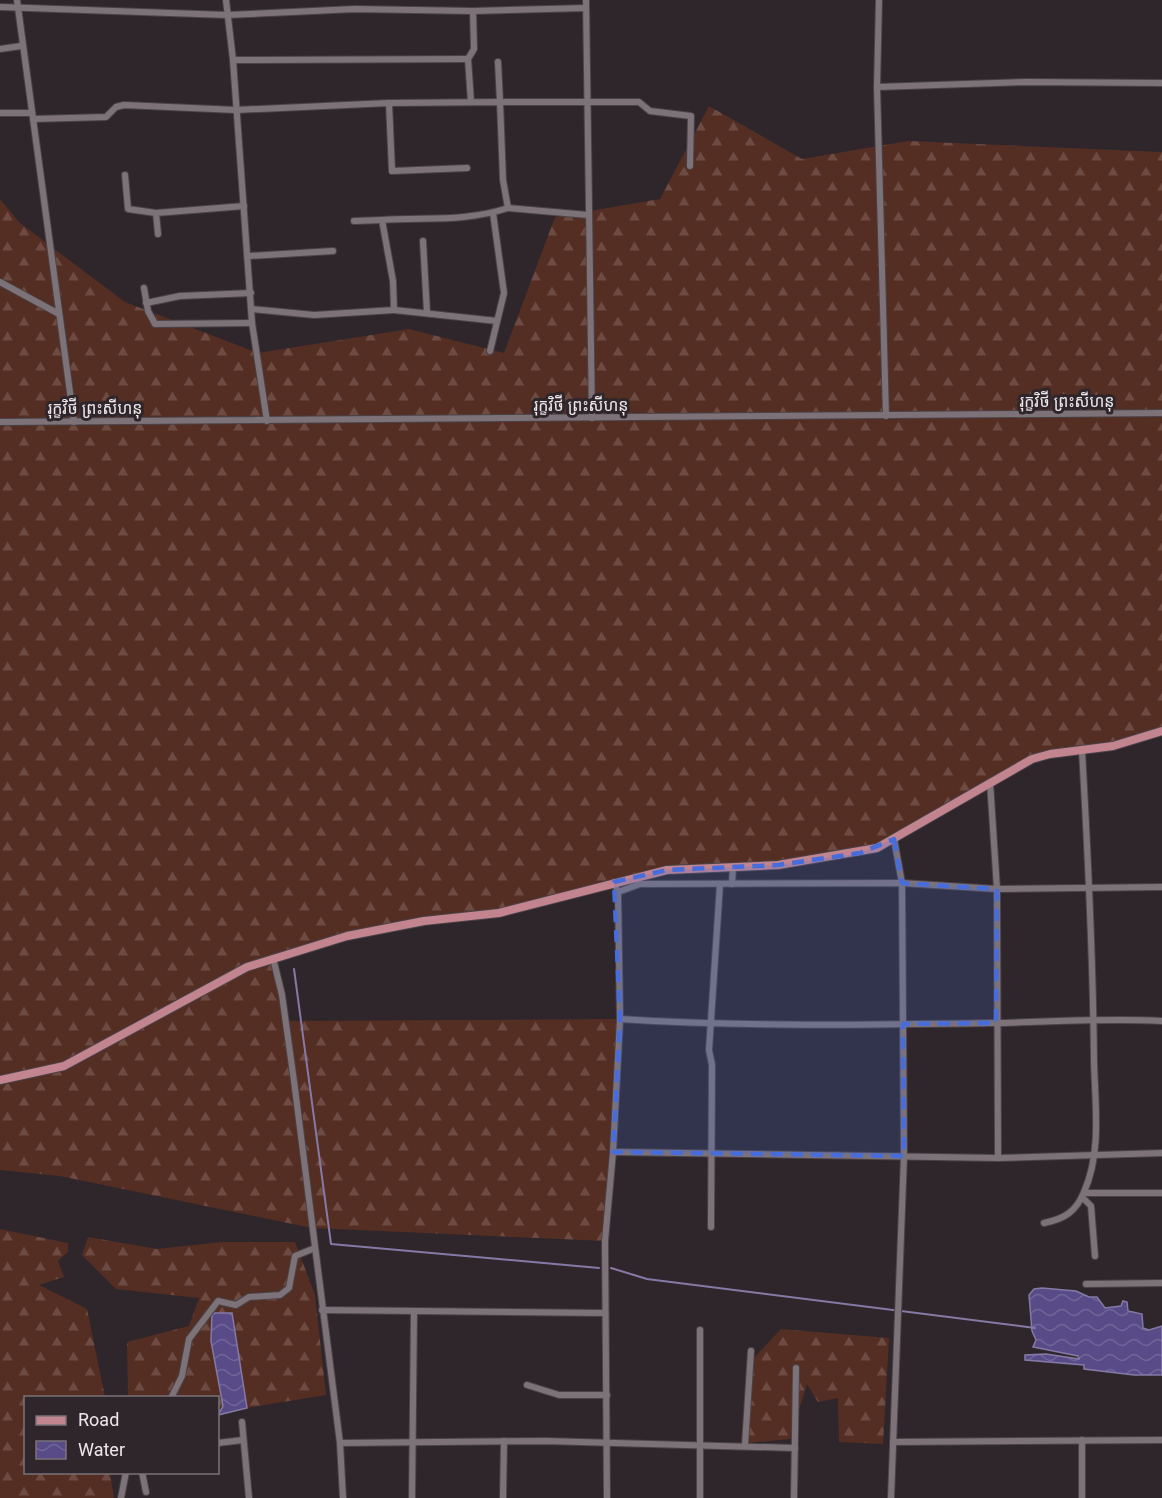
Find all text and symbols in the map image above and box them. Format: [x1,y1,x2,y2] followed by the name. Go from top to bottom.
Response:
[1020,390,1114,412] street label: រុក្ខវិថី ព្រះសីហនុ
[534,394,628,416] street label: រុក្ខវិថី ព្រះសីហនុ
[48,397,142,419] street label: រុក្ខវិថី ព្រះសីហនុ
[24,1396,219,1474] legend
[78,1409,119,1430] text: Road
[78,1439,125,1460] text: Water

